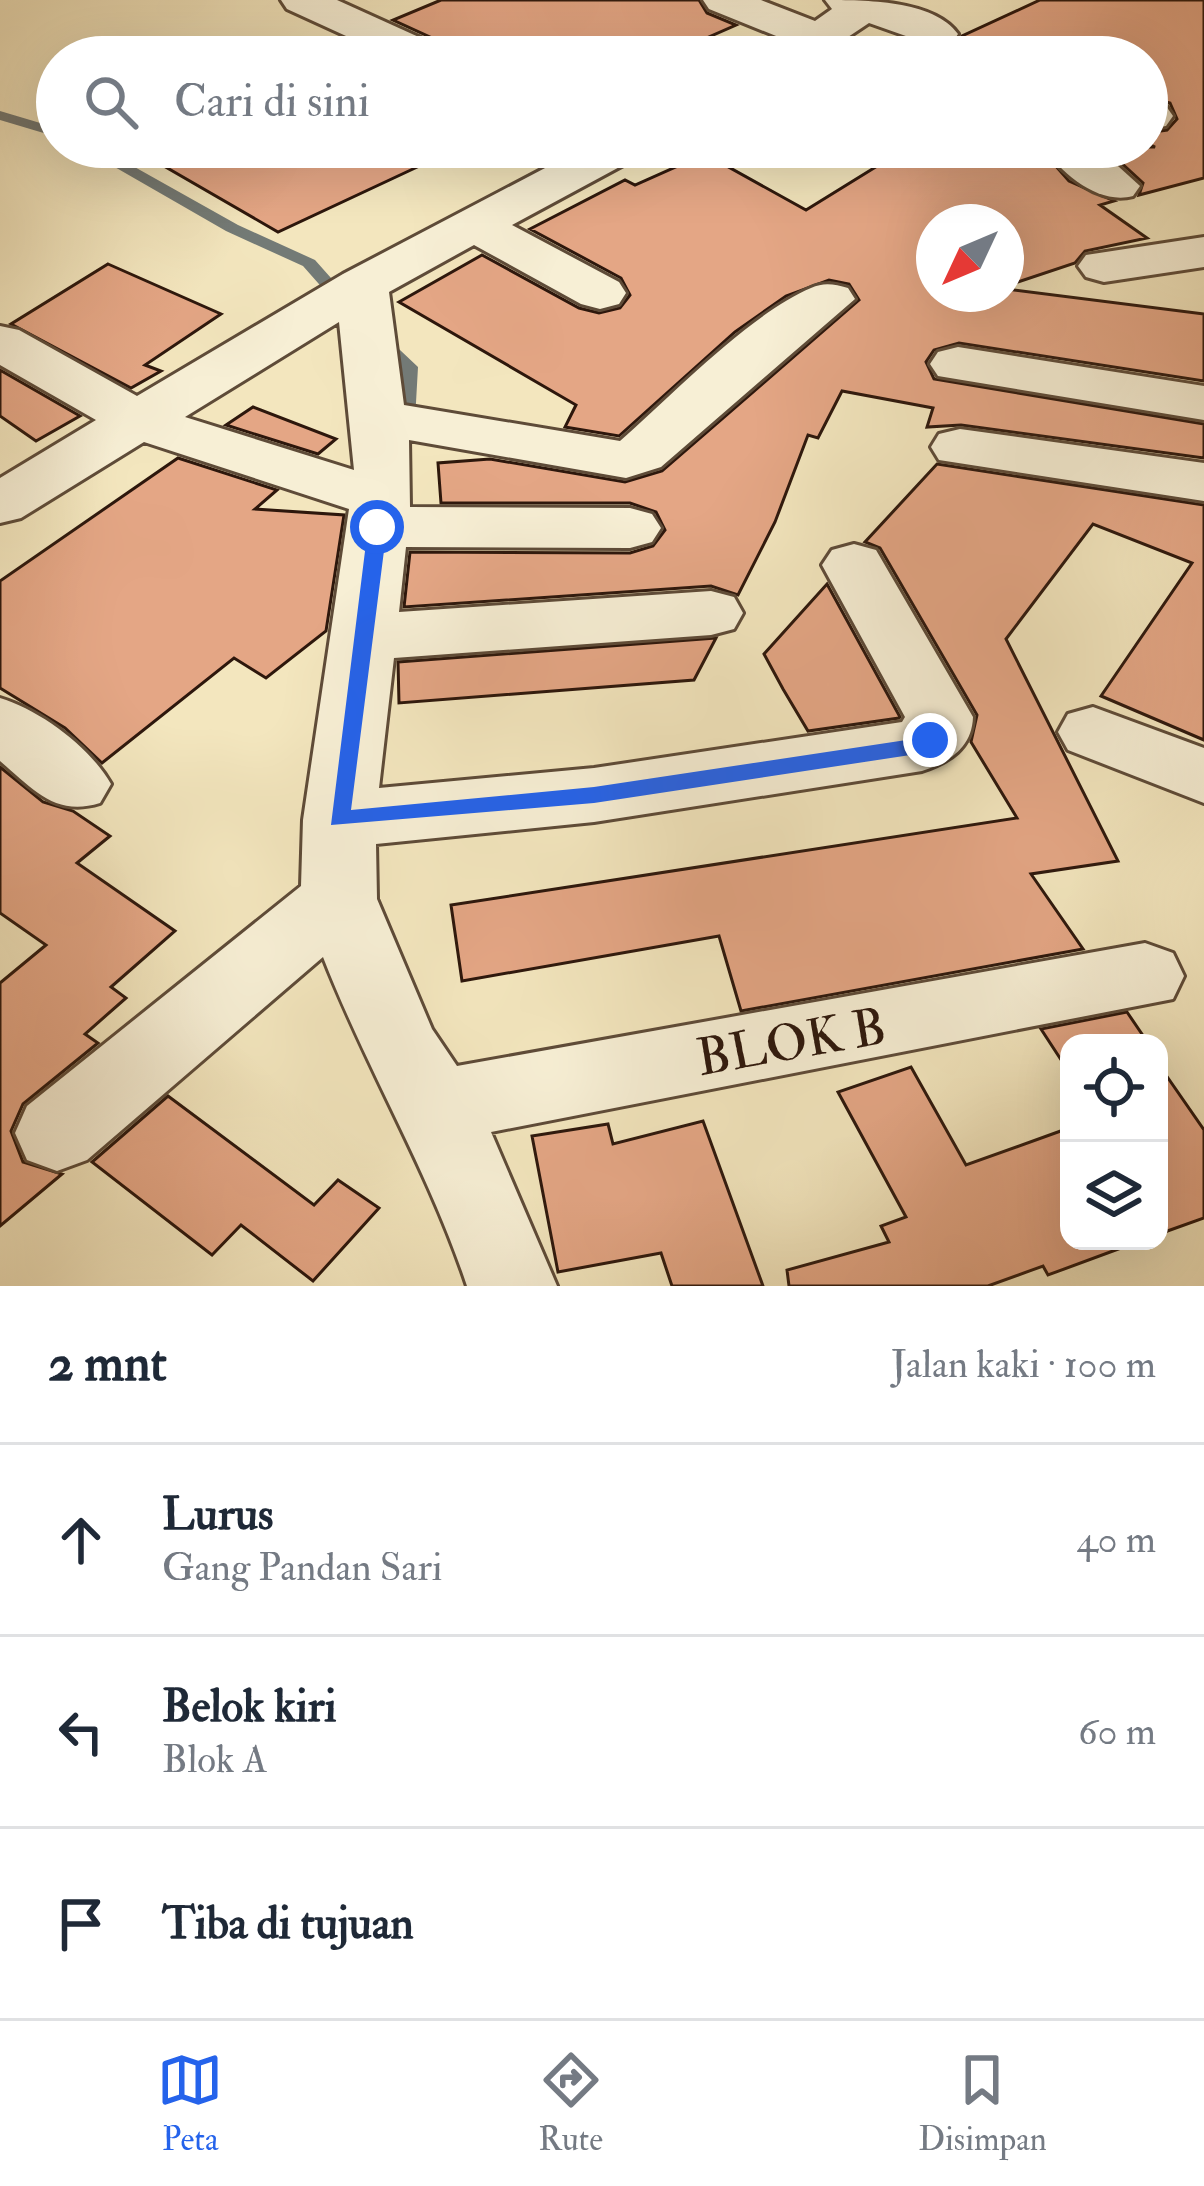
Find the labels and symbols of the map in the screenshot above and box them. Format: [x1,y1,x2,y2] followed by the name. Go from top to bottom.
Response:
[916,204,1024,312] north arrow
[350,500,404,554] route start
[903,713,957,767] route end
[692,995,891,1091] street label: BLOK B

